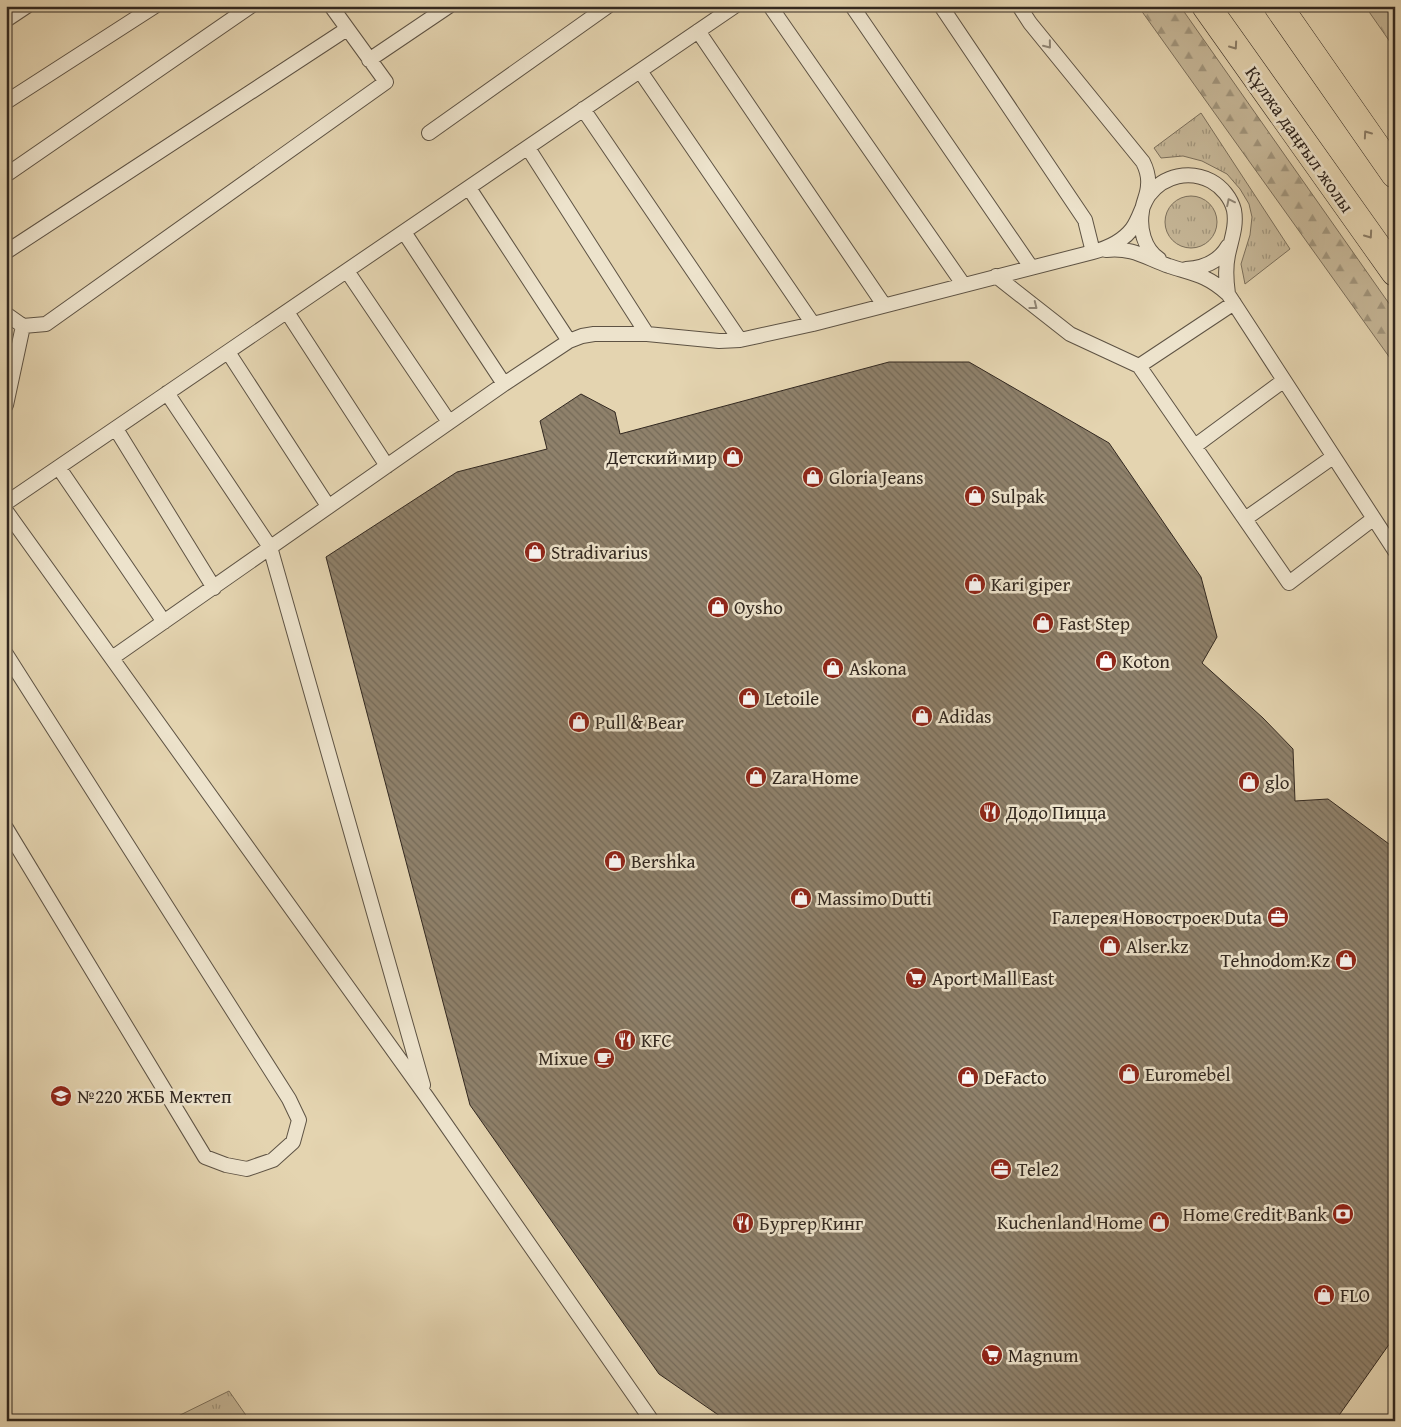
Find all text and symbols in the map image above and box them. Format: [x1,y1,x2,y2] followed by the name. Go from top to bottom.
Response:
[1043,40,1052,49] one-way arrow
[1228,40,1237,50] one-way arrow
[1239,60,1361,218] street label: Құлжа даңғыл жолы
[1364,130,1373,140] one-way arrow
[1226,198,1236,207] one-way arrow
[1363,230,1372,239] one-way arrow
[1028,300,1038,309] one-way arrow
[605,443,717,471] place label: Детский мир
[721,445,745,469] shop icon: Детский мир
[829,463,924,491] place label: Gloria Jeans
[801,465,825,489] shop icon: Gloria Jeans
[991,482,1045,510] place label: Sulpak
[963,484,987,508] shop icon: Sulpak
[551,538,648,566] place label: Stradivarius
[523,540,547,564] shop icon: Stradivarius
[991,570,1071,598] place label: Kari giper
[963,572,987,596] shop icon: Kari giper
[734,593,783,621] place label: Oysho
[706,595,730,619] shop icon: Oysho
[1059,609,1130,637] place label: Fast Step
[1031,611,1055,635] shop icon: Fast Step
[1122,647,1170,675] place label: Koton
[1094,649,1118,673] shop icon: Koton
[849,654,907,682] place label: Askona
[821,656,845,680] shop icon: Askona
[765,684,819,712] place label: Letoile
[737,686,761,710] shop icon: Letoile
[938,702,992,730] place label: Adidas
[910,704,934,728] shop icon: Adidas
[595,708,684,736] place label: Pull & Bear
[567,710,591,734] shop icon: Pull & Bear
[772,763,859,791] place label: Zara Home
[744,765,768,789] shop icon: Zara Home
[1265,768,1289,796] place label: glo
[1237,770,1261,794] shop icon: glo
[1005,798,1106,826] place label: Додо Пицца
[978,800,1002,824] restaurant icon: Додо Пицца
[631,847,695,875] place label: Bershka
[603,849,627,873] shop icon: Bershka
[817,884,932,912] place label: Massimo Dutti
[789,886,813,910] shop icon: Massimo Dutti
[1052,903,1262,931] place label: Галерея Новостроек Duta
[1266,905,1290,929] office icon: Галерея Новостроек Duta
[1126,932,1188,960] place label: Alser.kz
[1098,934,1122,958] shop icon: Alser.kz
[1221,946,1330,974] place label: Tehnodom.Kz
[1334,948,1358,972] shop icon: Tehnodom.Kz
[932,964,1055,992] place label: Aport Mall East
[904,966,928,990] supermarket icon: Aport Mall East
[641,1026,672,1054] place label: KFC
[613,1028,637,1052] restaurant icon: KFC
[538,1044,588,1072] place label: Mixue
[592,1046,616,1070] cafe icon: Mixue
[1145,1060,1231,1088] place label: Euromebel
[1117,1062,1141,1086] shop icon: Euromebel
[984,1063,1047,1091] place label: DeFacto
[956,1065,980,1089] shop icon: DeFacto
[77,1082,232,1110] place label: №220 ЖББ Мектеп
[49,1084,73,1108] school or university icon: №220 ЖББ Мектеп
[1017,1155,1059,1183] place label: Tele2
[989,1157,1013,1181] office icon: Tele2
[1183,1200,1327,1228] place label: Home Credit Bank
[1331,1202,1355,1226] bank icon: Home Credit Bank
[997,1208,1143,1236] place label: Kuchenland Home
[759,1209,863,1237] place label: Бургер Кинг
[1147,1210,1171,1234] shop icon: Kuchenland Home
[731,1211,755,1235] restaurant icon: Бургер Кинг
[1340,1281,1370,1309] place label: FLO
[1312,1283,1336,1307] shop icon: FLO
[1008,1341,1079,1369] place label: Magnum
[980,1343,1004,1367] supermarket icon: Magnum

